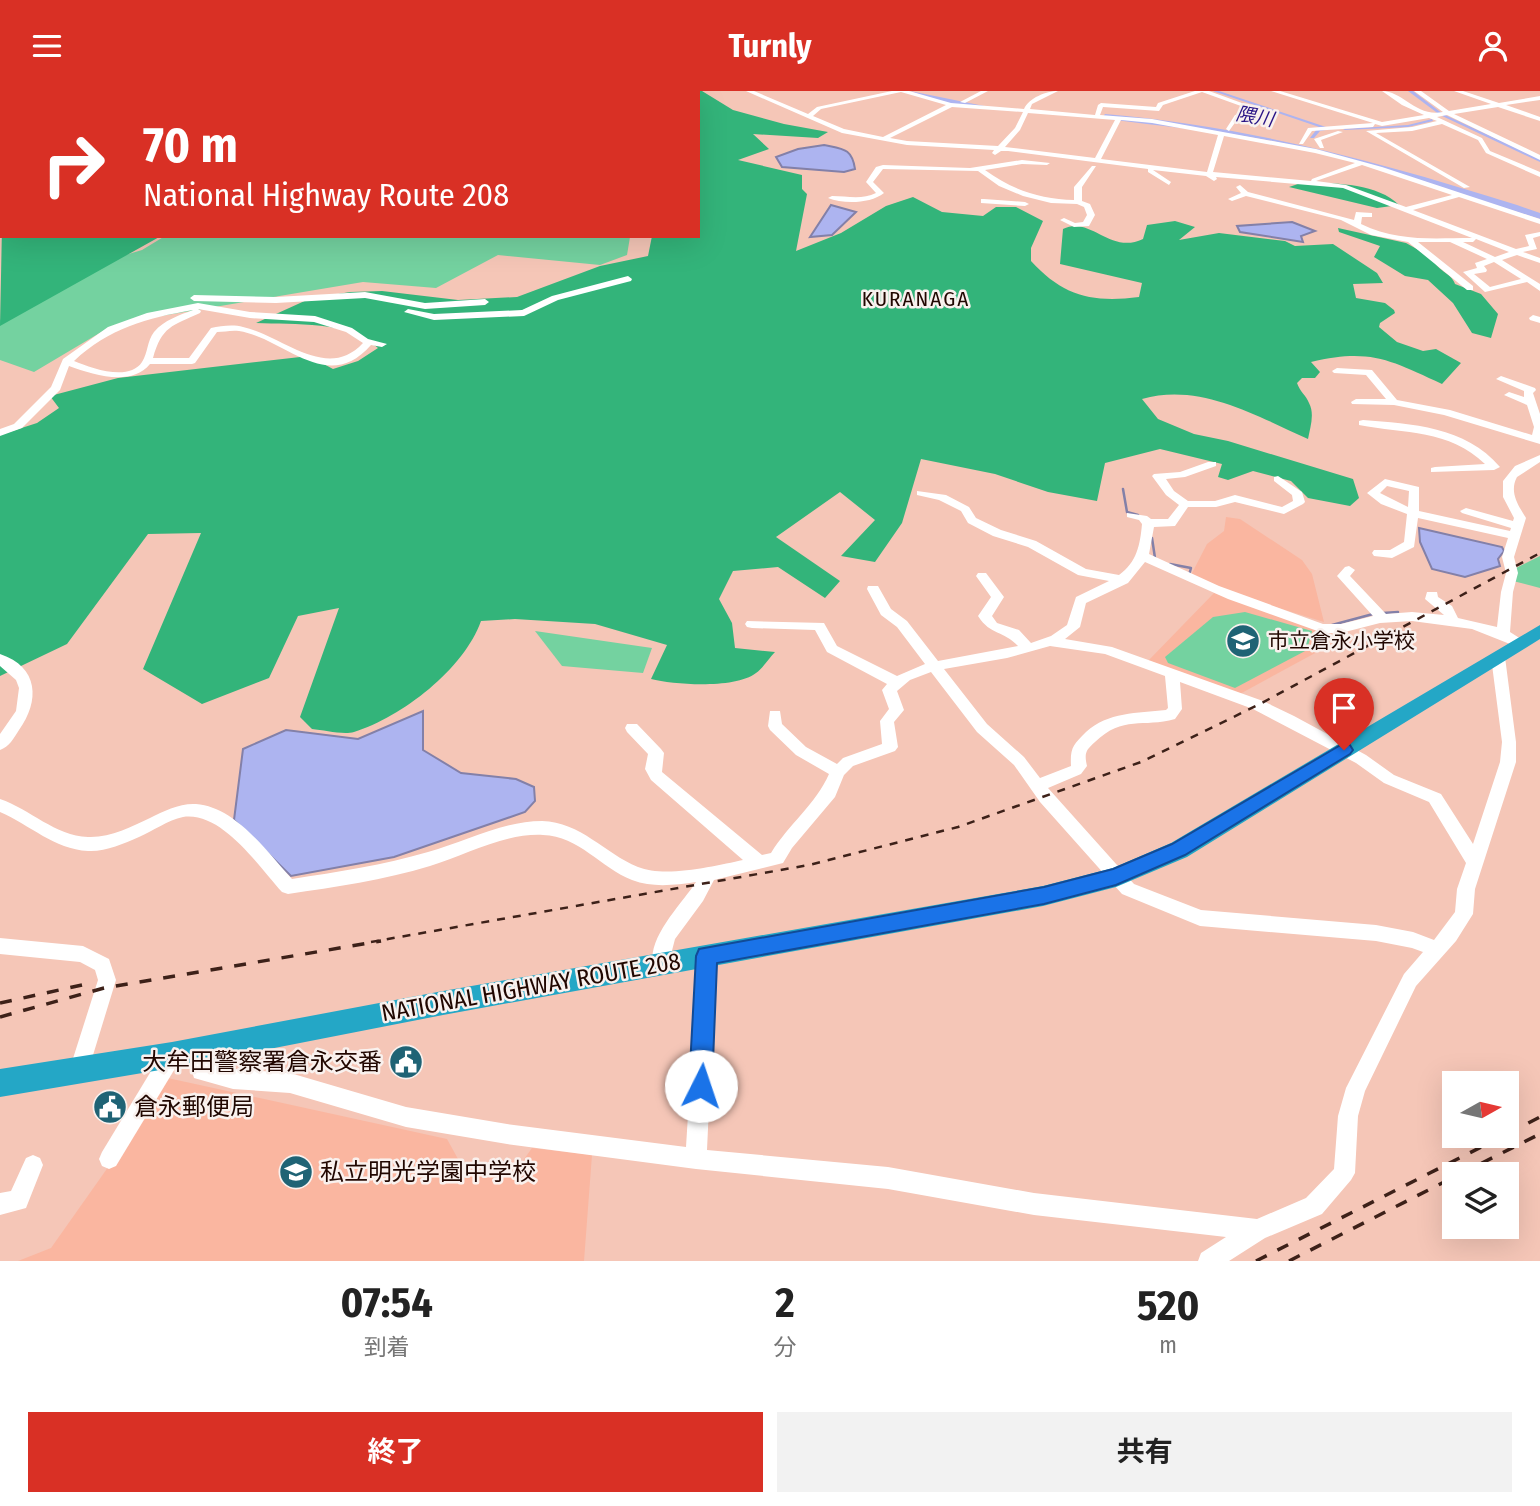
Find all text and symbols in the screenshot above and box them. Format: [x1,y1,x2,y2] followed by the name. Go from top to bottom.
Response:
[28,27,66,65] icon: menu
[728,27,812,65] text: Turnly
[1474,27,1512,65] icon: person
[1234,102,1278,131] water label: 隈川
[143,116,238,175] text: 70 m
[28,119,119,210] icon: right
[143,176,509,214] text: National Highway Route 208
[862,286,970,312] district label: KURANAGA
[1224,622,1262,660] school or university icon: 市立倉永小学校
[1268,628,1415,654] place label: 市立倉永小学校
[1314,678,1374,750] pin
[1325,689,1363,727] icon: arrive
[379,947,683,1027] street label: NATIONAL HIGHWAY ROUTE 208
[387,1043,425,1081] public building icon: 大牟田警察署倉永交番
[142,1048,382,1076] place label: 大牟田警察署倉永交番
[664,1049,738,1123] position arrow
[1442,1071,1519,1148] north arrow
[1442,1071,1519,1239] map controls
[91,1088,129,1126] public building icon: 倉永郵便局
[134,1093,254,1121] place label: 倉永郵便局
[277,1153,315,1191] school or university icon: 私立明光学園中学校
[320,1158,536,1186] place label: 私立明光学園中学校
[1442,1162,1519,1239] button: layers
[341,1278,433,1328] text: 07:54
[775,1278,795,1328] text: 2
[1137,1281,1199,1331] text: 520
[1159,1331,1177,1359] text: m
[364,1333,410,1361] text: 到着
[773,1333,796,1361] text: 分
[28,1412,763,1492] button: 終了
[777,1412,1512,1492] button: 共有

